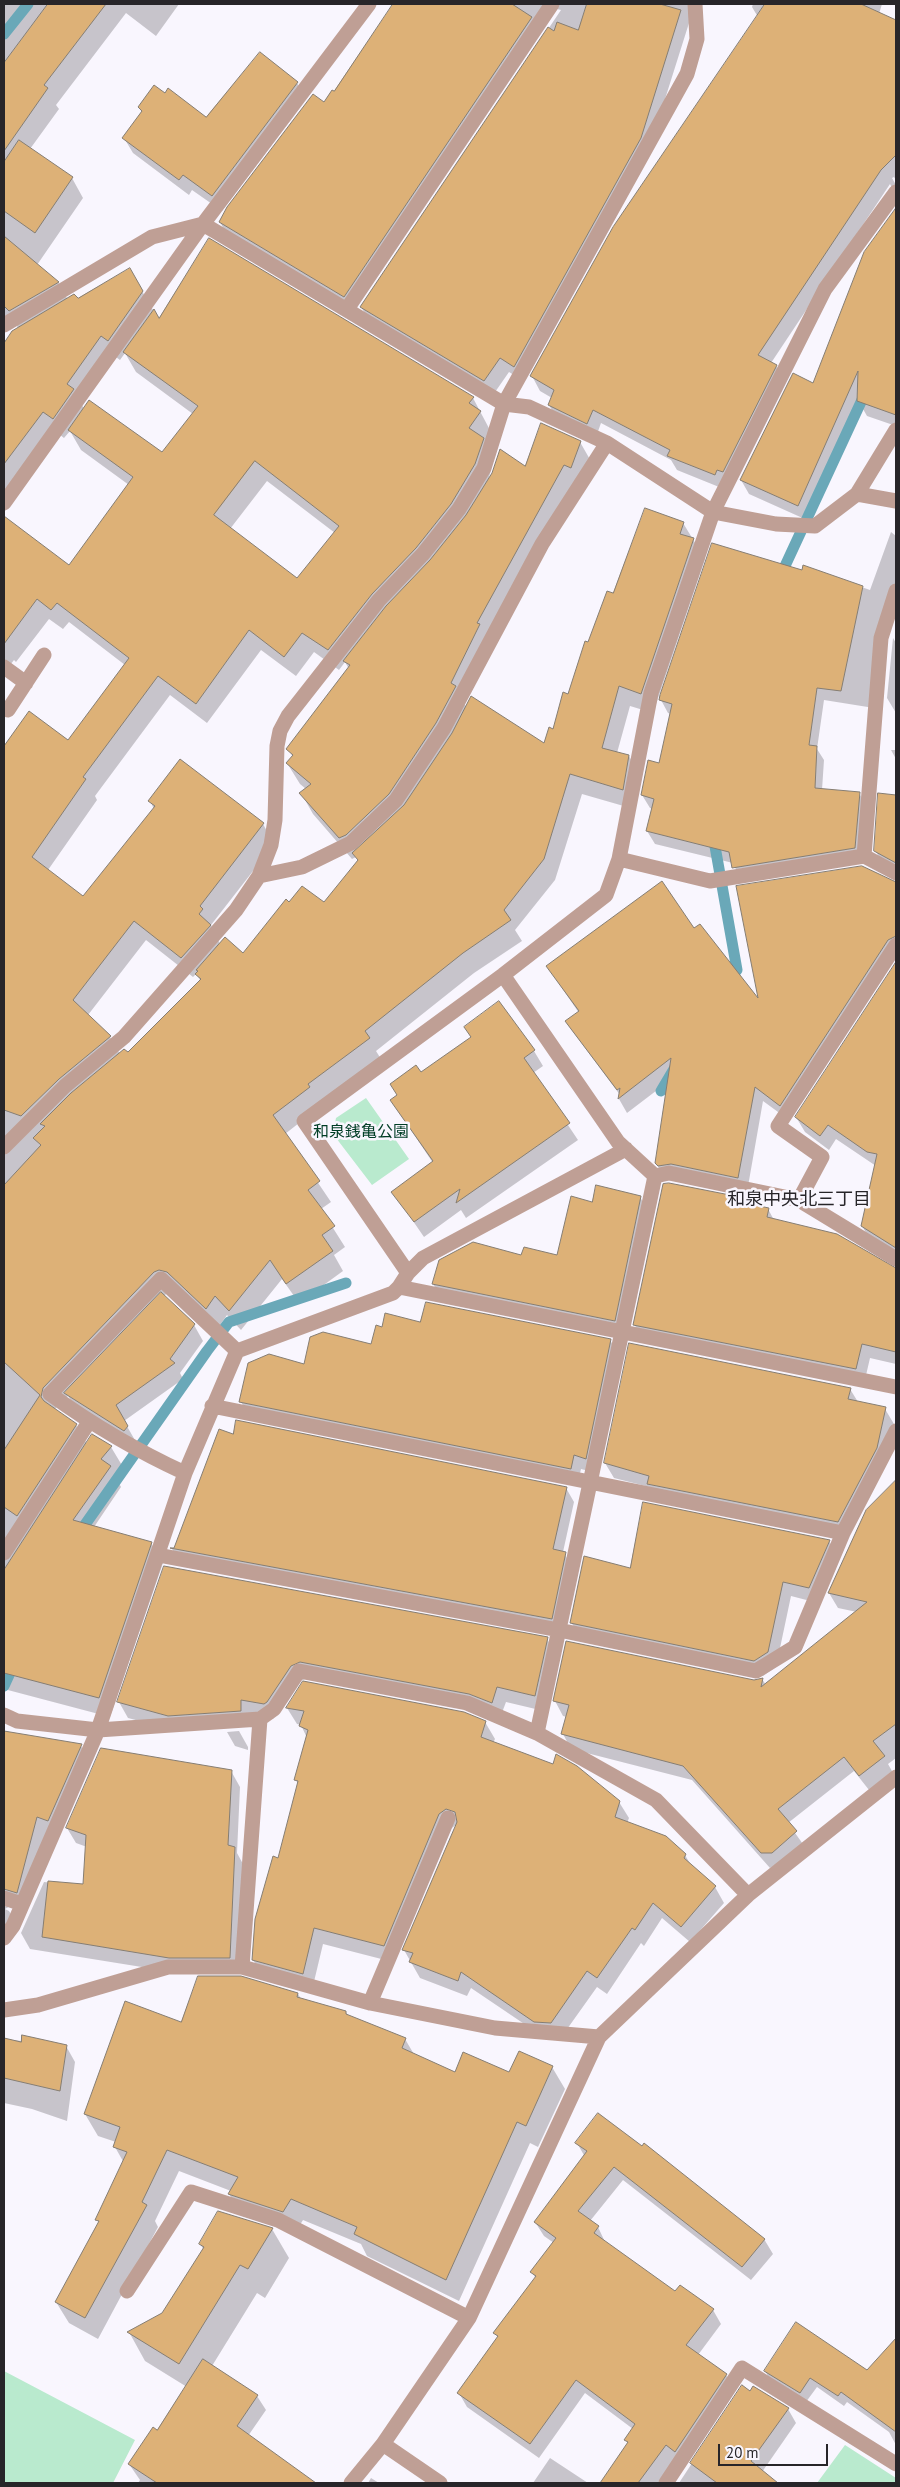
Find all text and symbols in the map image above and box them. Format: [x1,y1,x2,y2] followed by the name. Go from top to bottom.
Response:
[313,1122,409,1142] park label: 和泉銭亀公園
[727,1189,871,1211] district label: 和泉中央北三丁目
[720,2434,830,2466] scale bar
[726,2443,759,2462] text: 20 m

